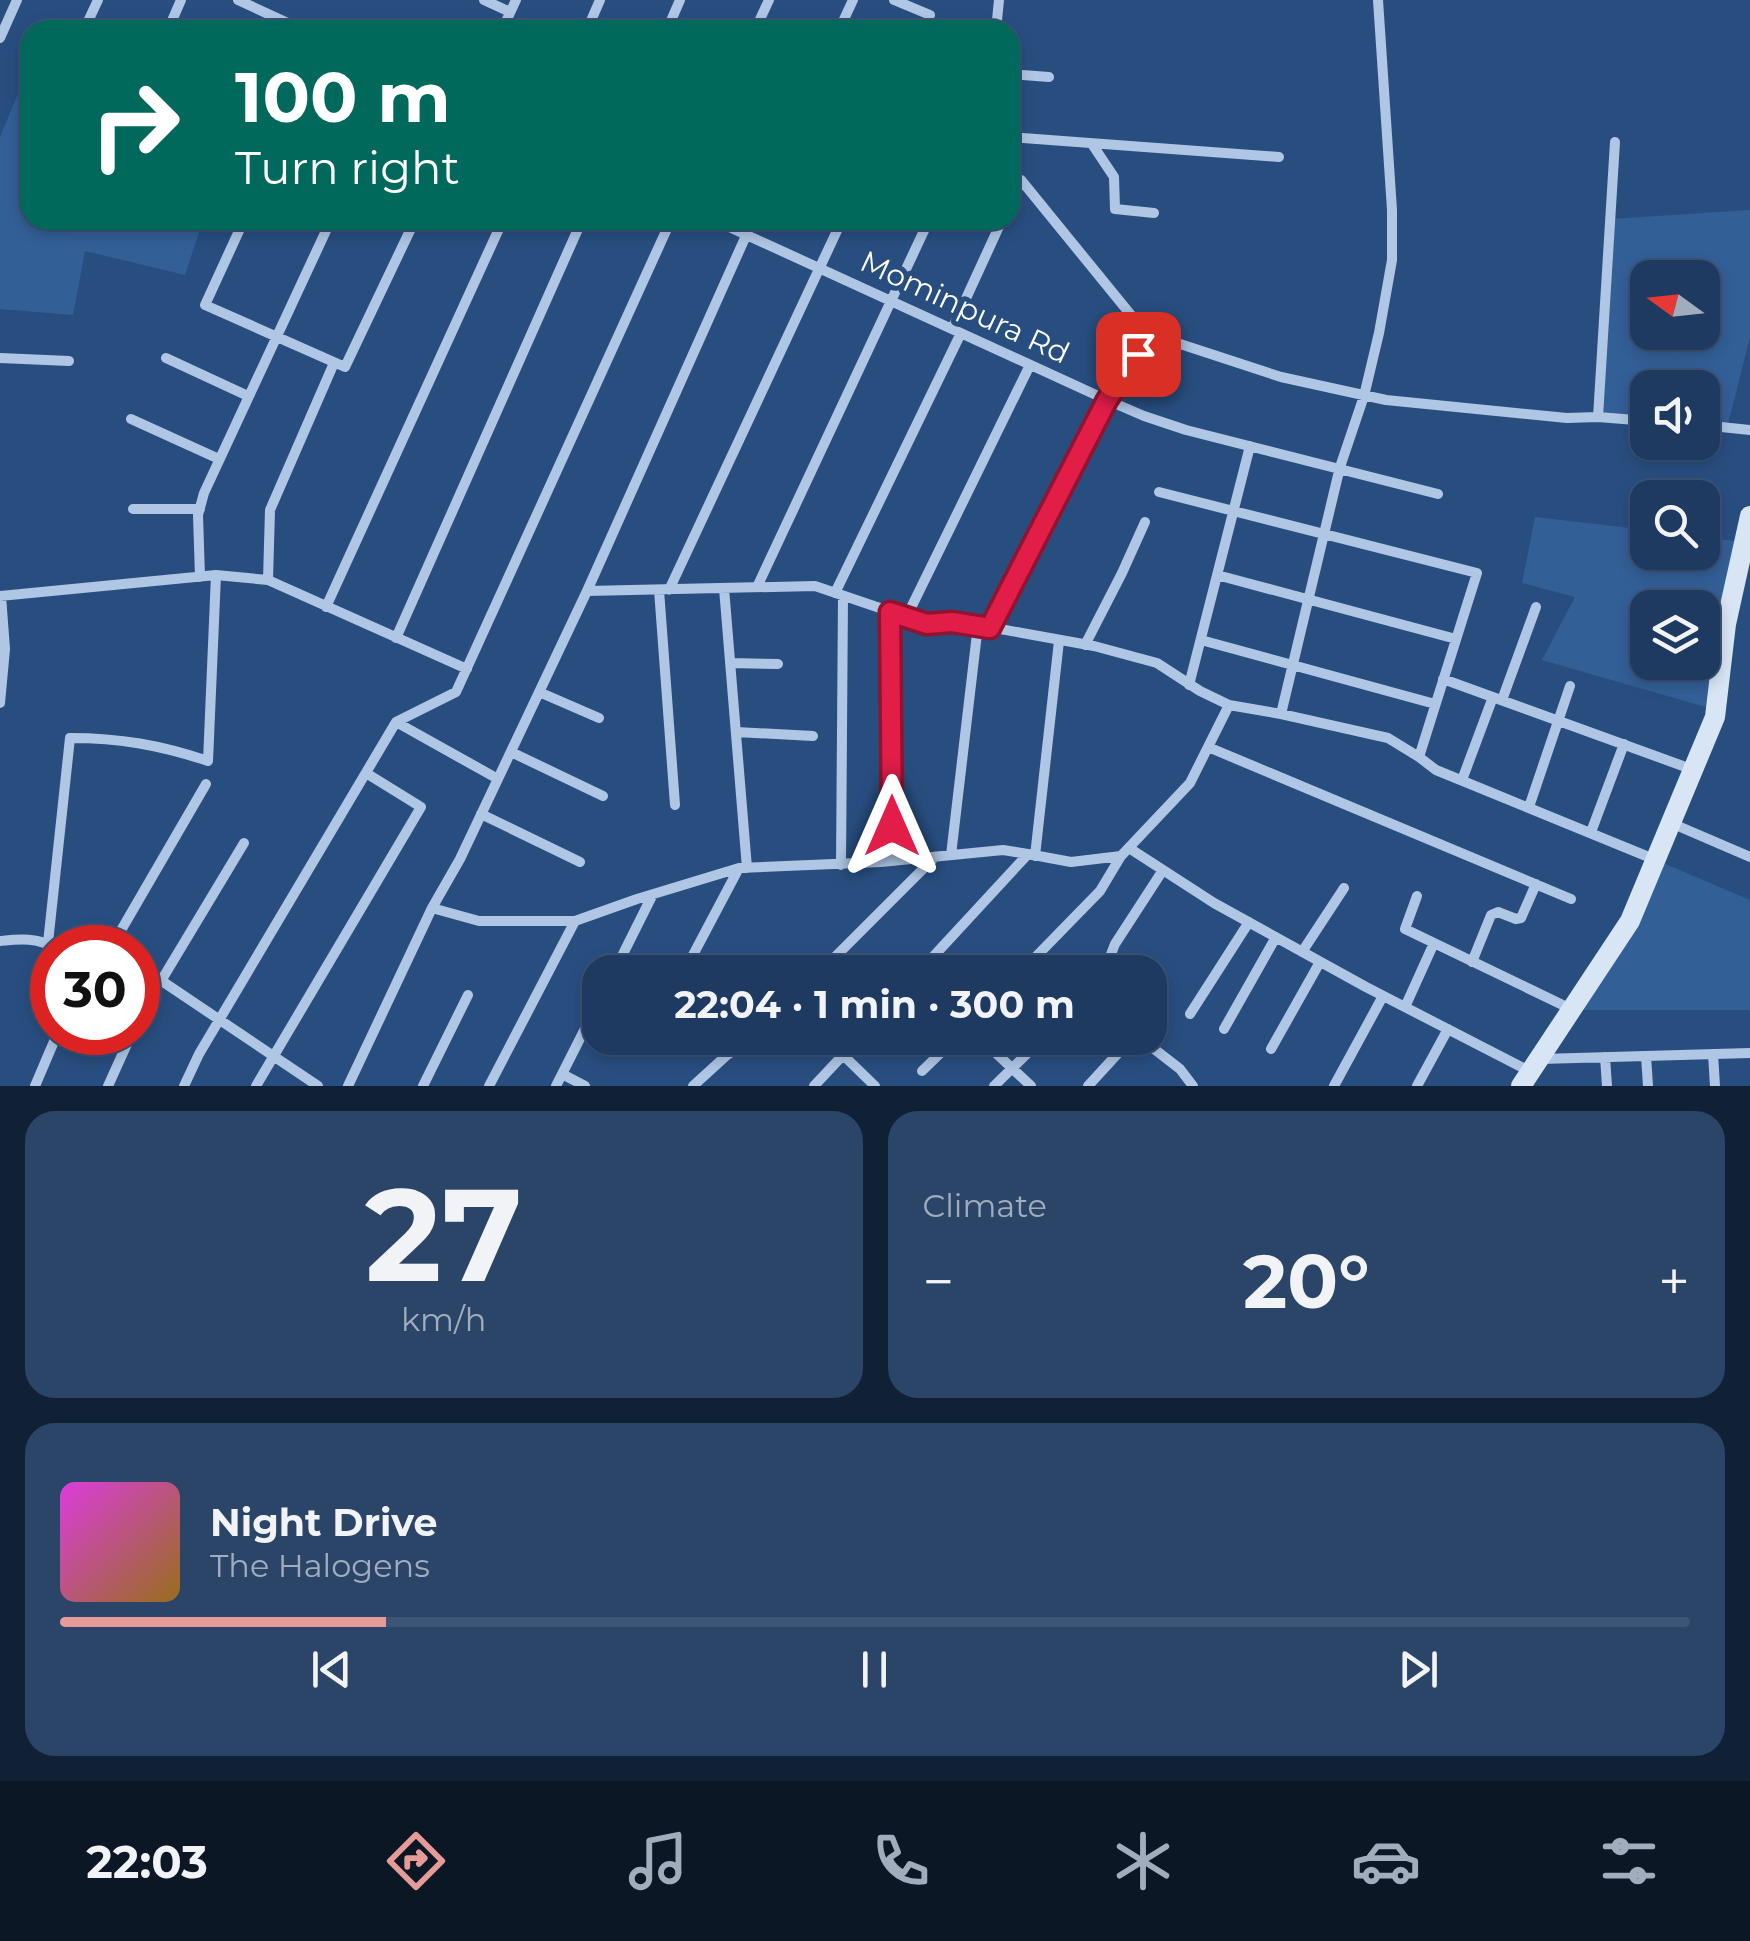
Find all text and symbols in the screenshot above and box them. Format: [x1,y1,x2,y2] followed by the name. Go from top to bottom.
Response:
[235,54,451,140] text: 100 m
[70,60,200,190] icon: right
[235,140,460,195] text: Turn right
[855,242,1075,372] street label: Mominpura Rd
[1630,260,1720,350] north arrow
[1630,260,1720,680] map controls
[1096,312,1181,397] pin
[1111,327,1166,382] icon: arrive
[1630,370,1720,460] button: sound
[1630,480,1720,570] button: search
[1630,590,1720,680] button: layers
[840,774,944,878] position arrow
[30,925,160,1055] speed limit sign: 30
[674,981,1075,1028] text: 22:04 · 1 min · 300 m
[365,1155,522,1314] text: 27
[923,1186,1047,1225] text: Climate
[1243,1235,1370,1327] text: 20°
[923,1248,954,1315] text: −
[1658,1248,1690,1315] text: +
[401,1300,486,1339] text: km/h
[210,1499,437,1546] text: Night Drive
[210,1546,430,1585] text: The Halogens
[304,1642,359,1697] icon: previous
[847,1642,902,1697] icon: pause
[1391,1642,1446,1697] icon: next
[381,1826,451,1896] icon: directions
[623,1826,693,1896] icon: music
[866,1826,936,1896] icon: phone
[1108,1826,1178,1896] icon: climate
[1351,1826,1421,1896] icon: car
[1594,1826,1664,1896] icon: filters
[86,1834,208,1889] text: 22:03

